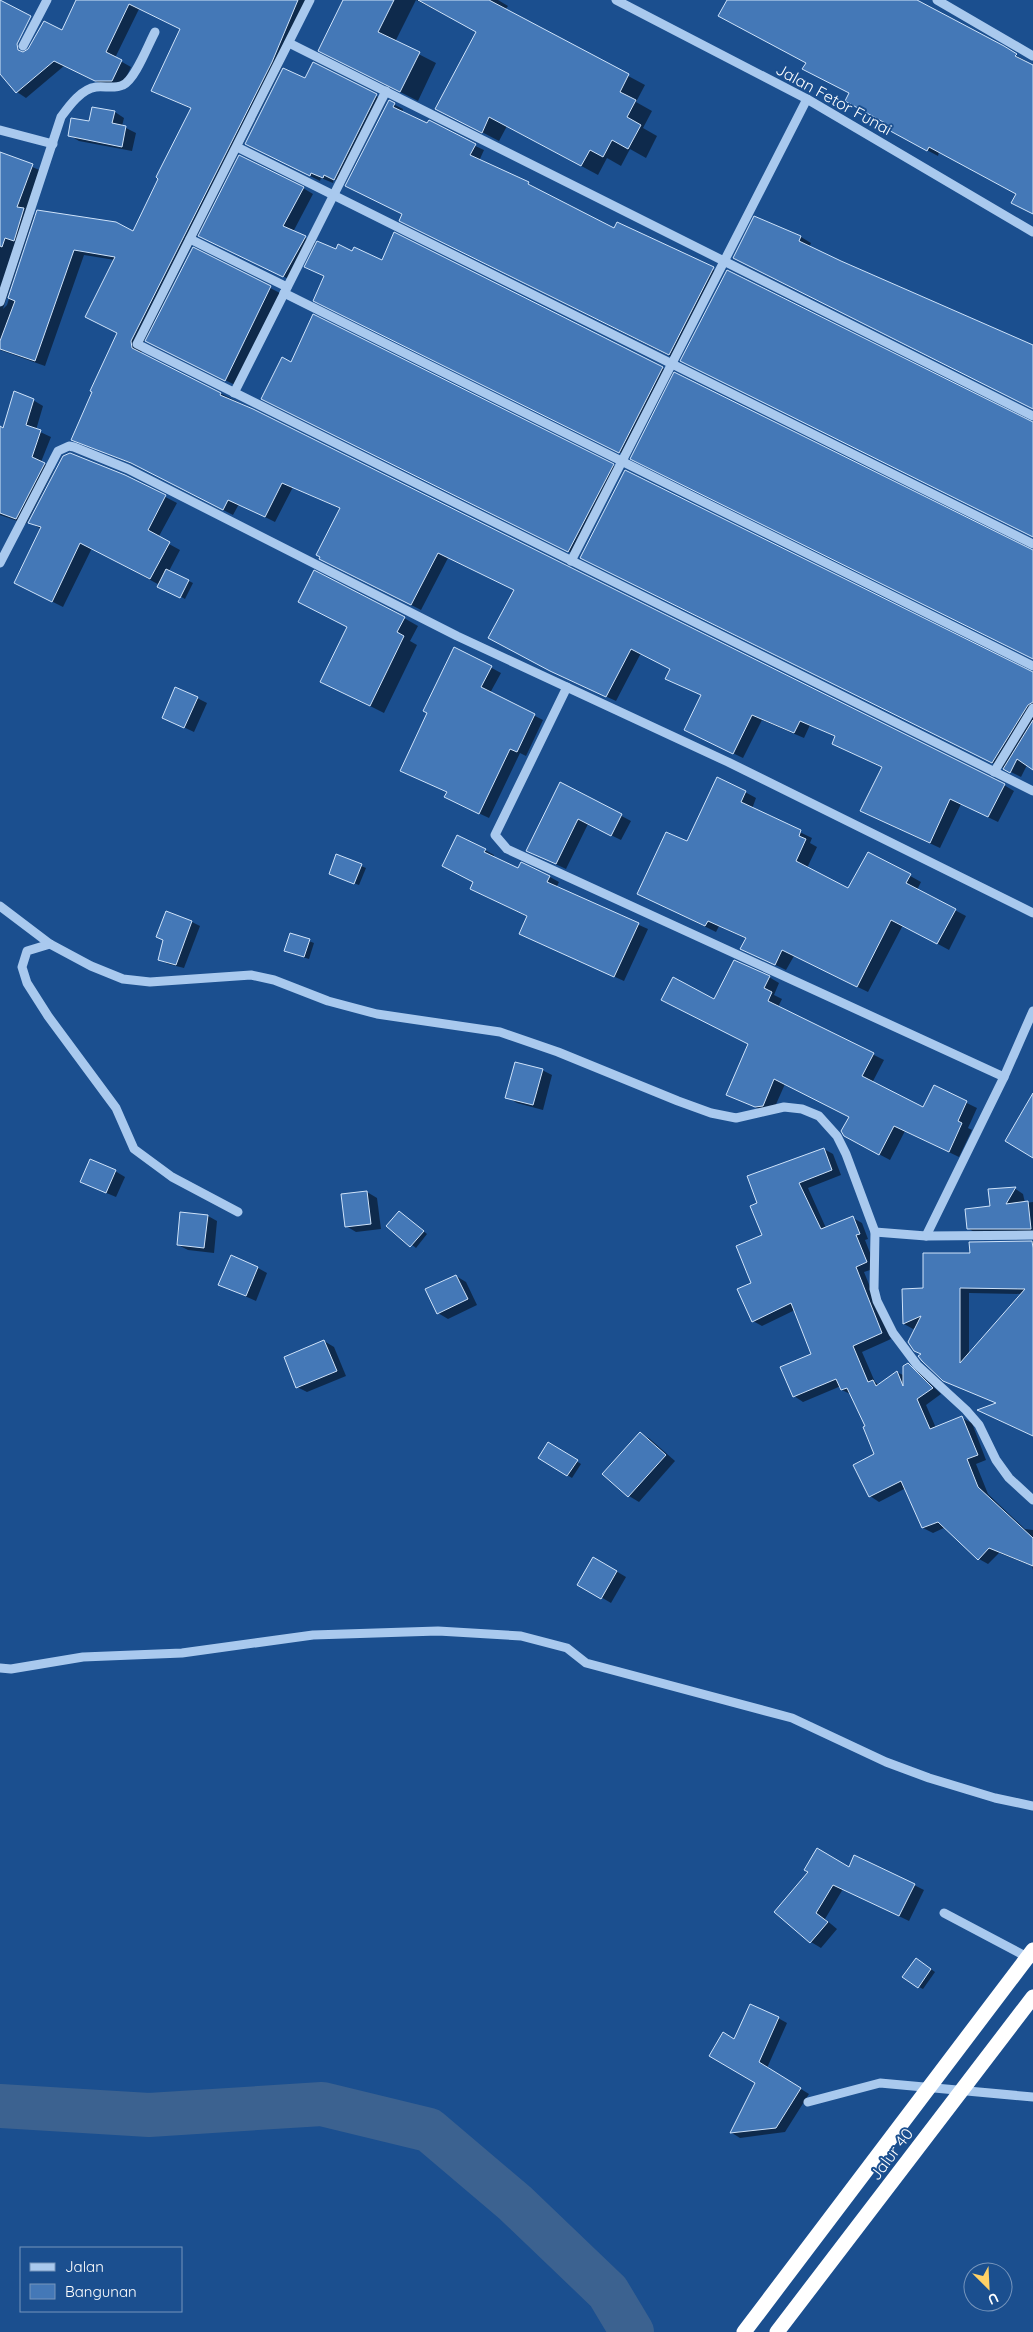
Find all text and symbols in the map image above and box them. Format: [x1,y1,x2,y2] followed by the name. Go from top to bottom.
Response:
[773,59,895,139] street label: Jalan Fetor Funai
[865,2124,917,2184] street label: Jalur 40
[20,2247,182,2312] legend
[65,2257,104,2276] text: Jalan
[963,2262,1013,2312] north arrow
[65,2282,137,2301] text: Bangunan
[985,2289,1001,2309] text: U

